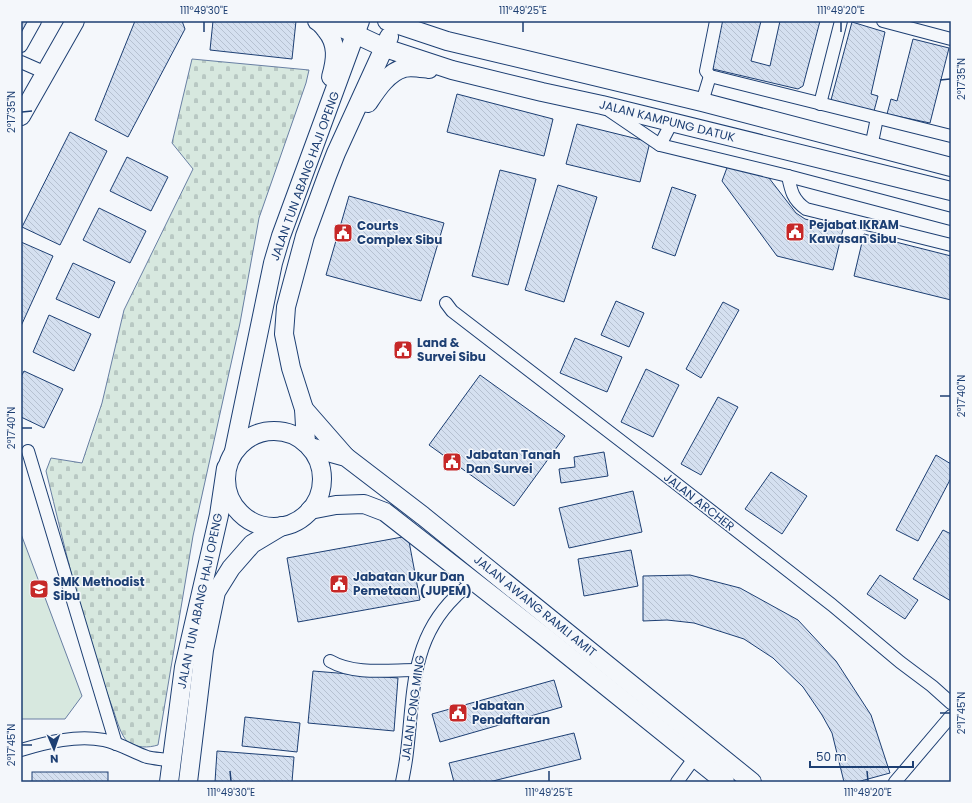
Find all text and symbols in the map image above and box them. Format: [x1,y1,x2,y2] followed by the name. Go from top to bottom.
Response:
[180,3,228,18] text: 111°49'30"E
[499,3,547,18] text: 111°49'25"E
[817,3,865,18] text: 111°49'20"E
[954,58,969,100] text: 2°17'35"N
[266,89,343,263] street label: JALAN TUN ABANG HAJI OPENG
[4,91,19,133] text: 2°17'35"N
[597,95,737,146] street label: JALAN KAMPUNG DATUK
[809,216,899,247] place label: Pejabat IKRAM Kawasan Sibu
[357,217,442,248] place label: Courts Complex Sibu
[784,221,806,243] public building icon: Pejabat IKRAM Kawasan Sibu
[332,222,354,244] public building icon: Courts Complex Sibu
[417,334,486,365] place label: Land & Survei Sibu
[392,339,414,361] public building icon: Land & Survei Sibu
[954,375,969,417] text: 2°17'40"N
[4,407,19,449] text: 2°17'40"N
[466,446,561,477] place label: Jabatan Tanah Dan Survei
[441,451,463,473] public building icon: Jabatan Tanah Dan Survei
[660,469,738,535] street label: JALAN ARCHER
[173,511,226,690] street label: JALAN TUN ABANG HAJI OPENG
[470,551,601,661] street label: JALAN AWANG RAMLI AMIT
[353,568,472,599] place label: Jabatan Ukur Dan Pemetaan (JUPEM)
[53,573,145,604] place label: SMK Methodist Sibu
[328,573,350,595] public building icon: Jabatan Ukur Dan Pemetaan (JUPEM)
[28,578,50,600] school or university icon: SMK Methodist Sibu
[397,654,428,762] street label: JALAN FONG MING
[954,692,969,734] text: 2°17'45"N
[472,697,550,728] place label: Jabatan Pendaftaran
[447,702,469,724] public building icon: Jabatan Pendaftaran
[4,724,19,766] text: 2°17'45"N
[34,729,74,769] north arrow
[810,743,913,769] scale bar
[816,748,847,765] text: 50 m
[50,751,59,767] text: N
[207,785,255,800] text: 111°49'30"E
[525,785,573,800] text: 111°49'25"E
[844,785,892,800] text: 111°49'20"E

